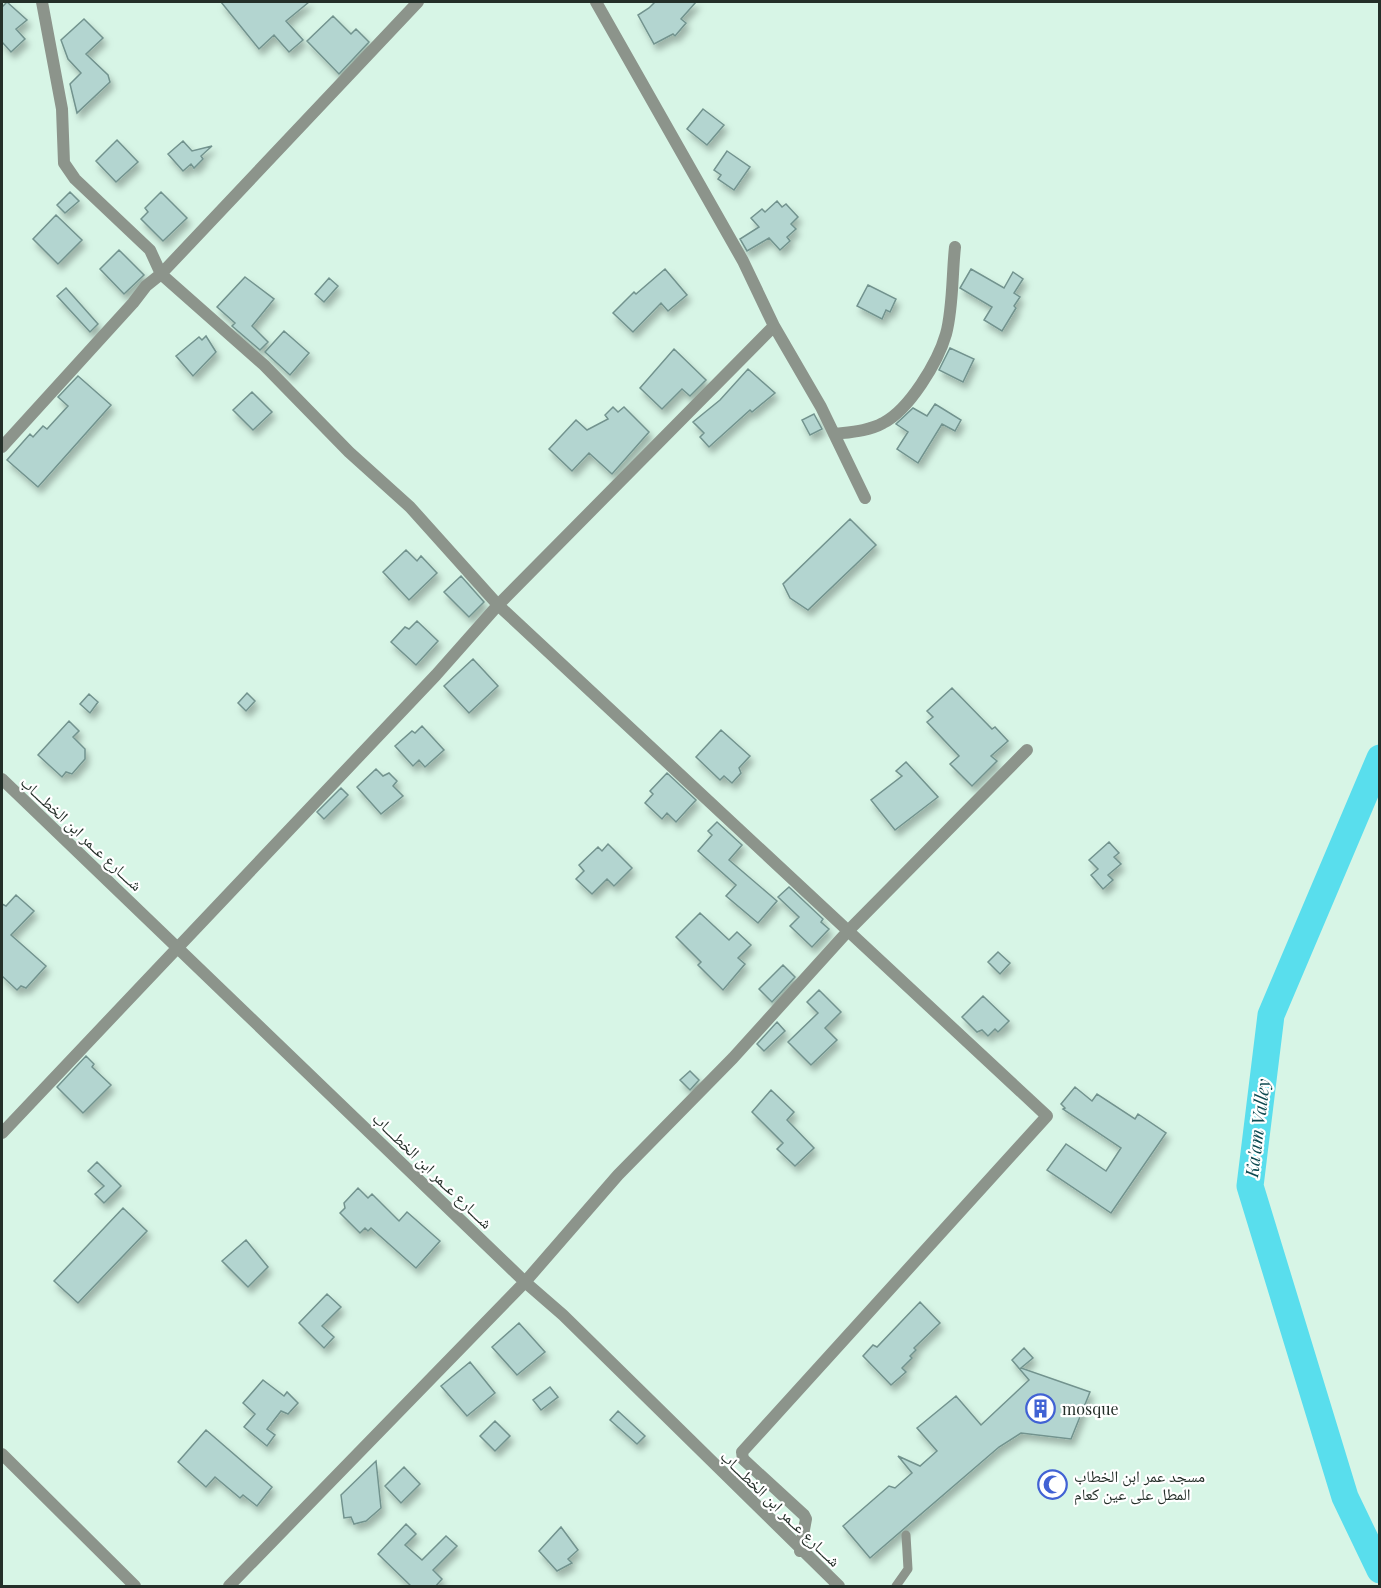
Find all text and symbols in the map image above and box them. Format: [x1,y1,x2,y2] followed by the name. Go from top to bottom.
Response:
[16,771,147,896] street label: شــــارع عــمر ابن الخطــــاب
[1239,1077,1275,1180] water label: Ka'am Valley
[368,1107,497,1234] street label: شــــارع عــمر ابن الخطــــاب
[1025,1392,1057,1424] building icon: mosque
[1062,1398,1119,1419] place label: mosque
[716,1445,845,1572] street label: شــــارع عــمر ابن الخطــــاب
[1074,1465,1205,1505] place label: مسجد عمر ابن الخطاب المطل على عين كعام
[1037,1468,1069,1500] mosque icon: مسجد عمر ابن الخطاب المطل على عين كعام

